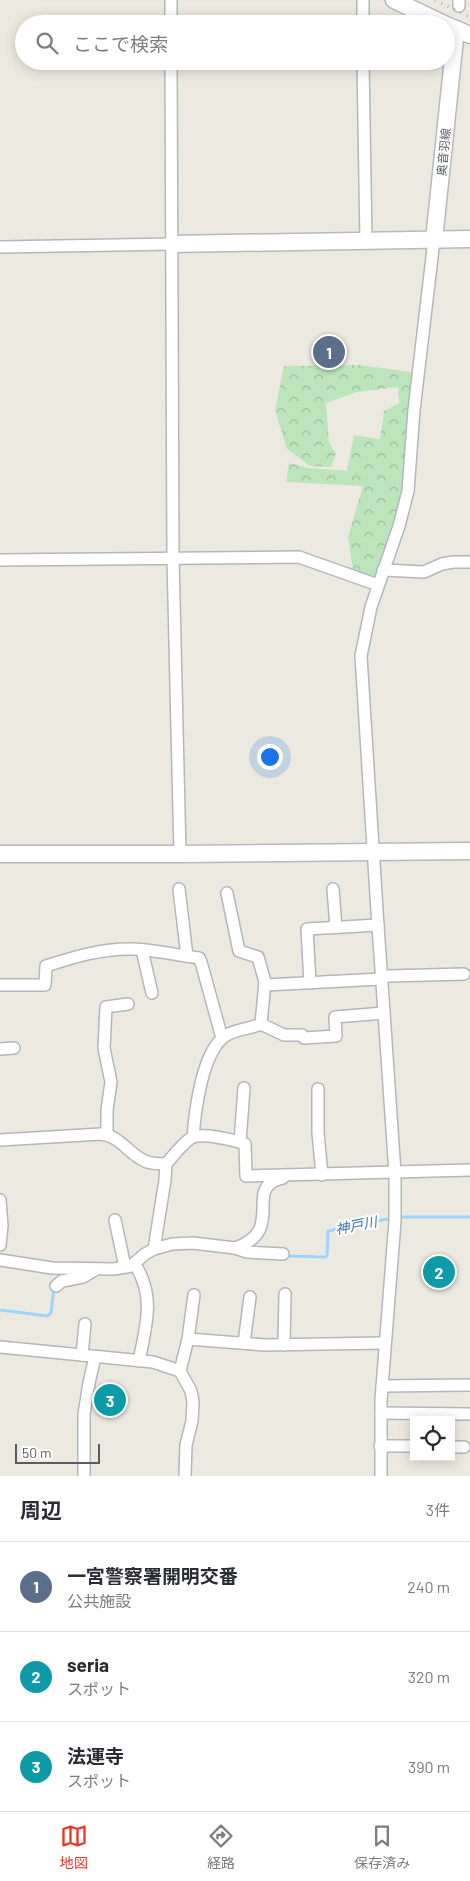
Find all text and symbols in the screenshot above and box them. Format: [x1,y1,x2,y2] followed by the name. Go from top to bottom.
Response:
[15,15,455,70] search box
[33,29,61,57] icon: search
[73,32,168,55] text: ここで検索
[434,127,452,177] street label: 奥音羽線
[313,333,345,371] pin: 1
[257,744,283,770] your location
[334,1212,380,1237] water label: 神戸川
[423,1253,455,1291] pin: 2
[94,1381,126,1419] pin: 3
[410,1416,455,1461] map controls
[410,1416,455,1461] button: locate
[15,1441,100,1464] scale bar
[22,1444,51,1461] text: 50 m
[20,1497,62,1522] text: 周辺
[426,1500,450,1519] text: 3件
[67,1564,238,1587] text: 一宮警察署開明交番
[33,1577,39,1596] text: 1
[407,1577,450,1596] text: 240 m
[67,1591,131,1610] text: 公共施設
[67,1653,109,1676] text: seria
[32,1667,40,1686] text: 2
[408,1667,450,1686] text: 320 m
[67,1679,131,1698] text: スポット
[67,1744,124,1767] text: 法運寺
[32,1757,40,1776] text: 3
[408,1757,450,1776] text: 390 m
[67,1771,131,1790] text: スポット
[60,1822,88,1872] tab: 地図
[207,1822,235,1872] tab: 経路
[354,1822,410,1872] tab: 保存済み

